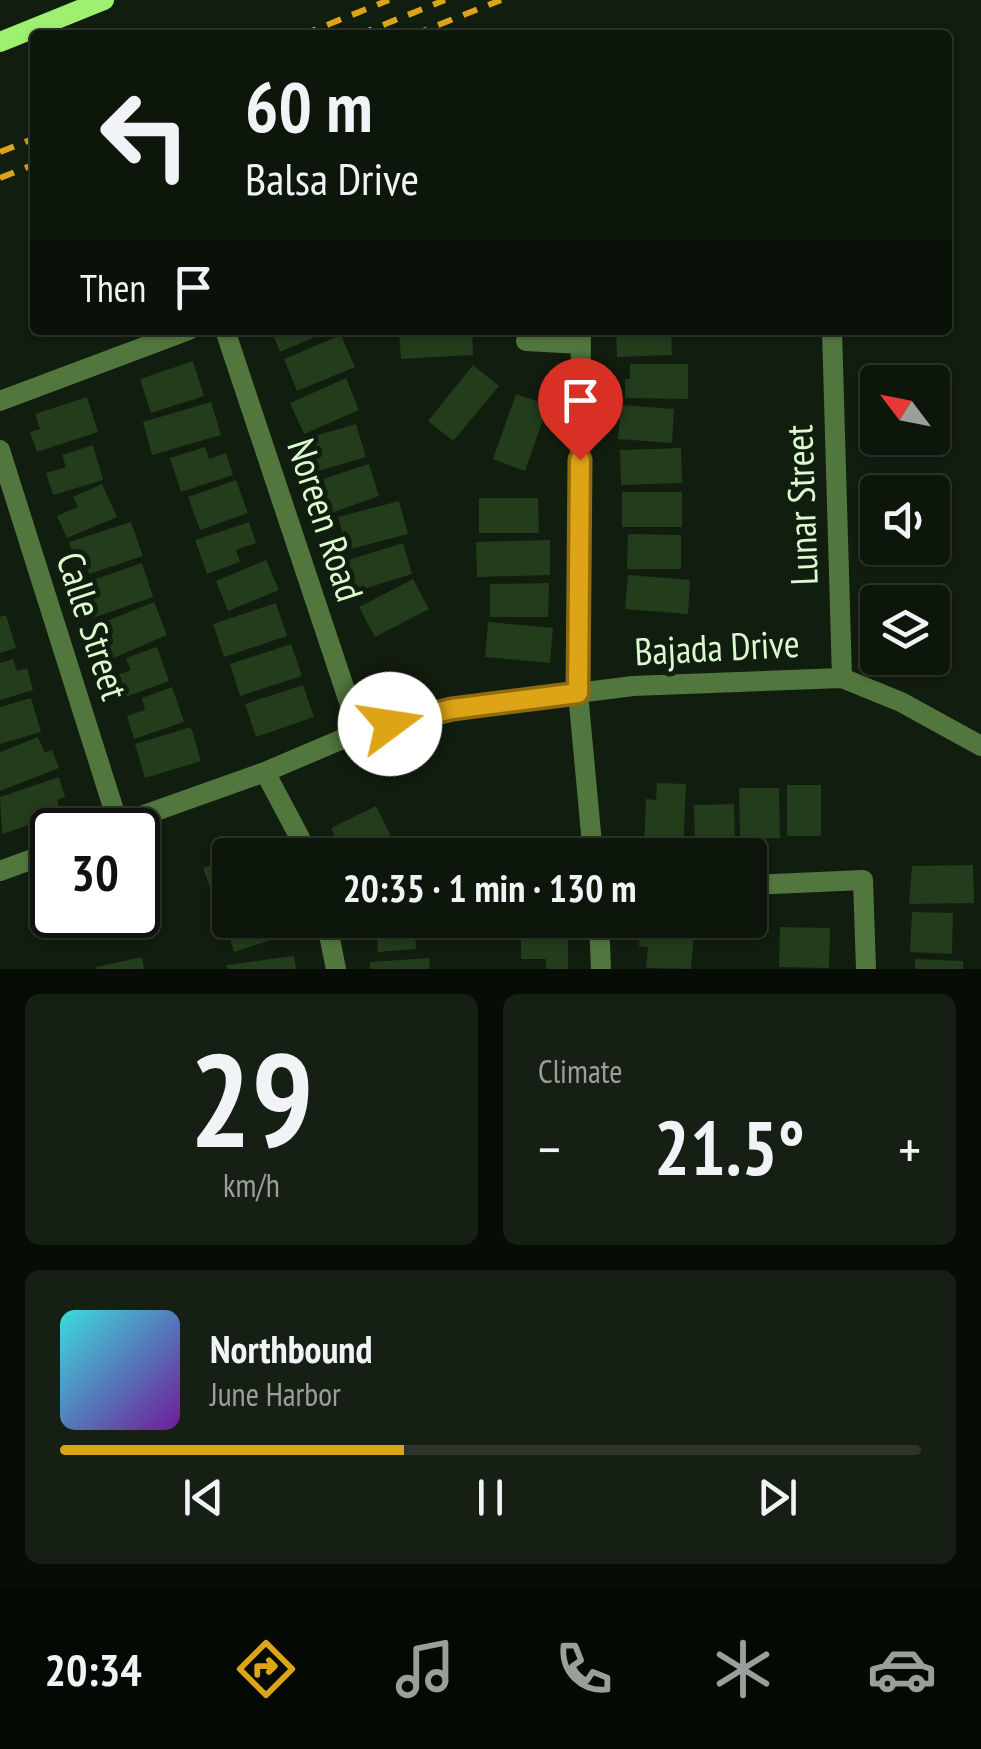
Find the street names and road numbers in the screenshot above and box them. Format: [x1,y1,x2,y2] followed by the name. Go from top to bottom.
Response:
[773,423,828,586] street label: Lunar Street
[277,432,376,607] street label: Noreen Road
[47,546,140,706] street label: Calle Street
[633,618,801,675] street label: Bajada Drive

